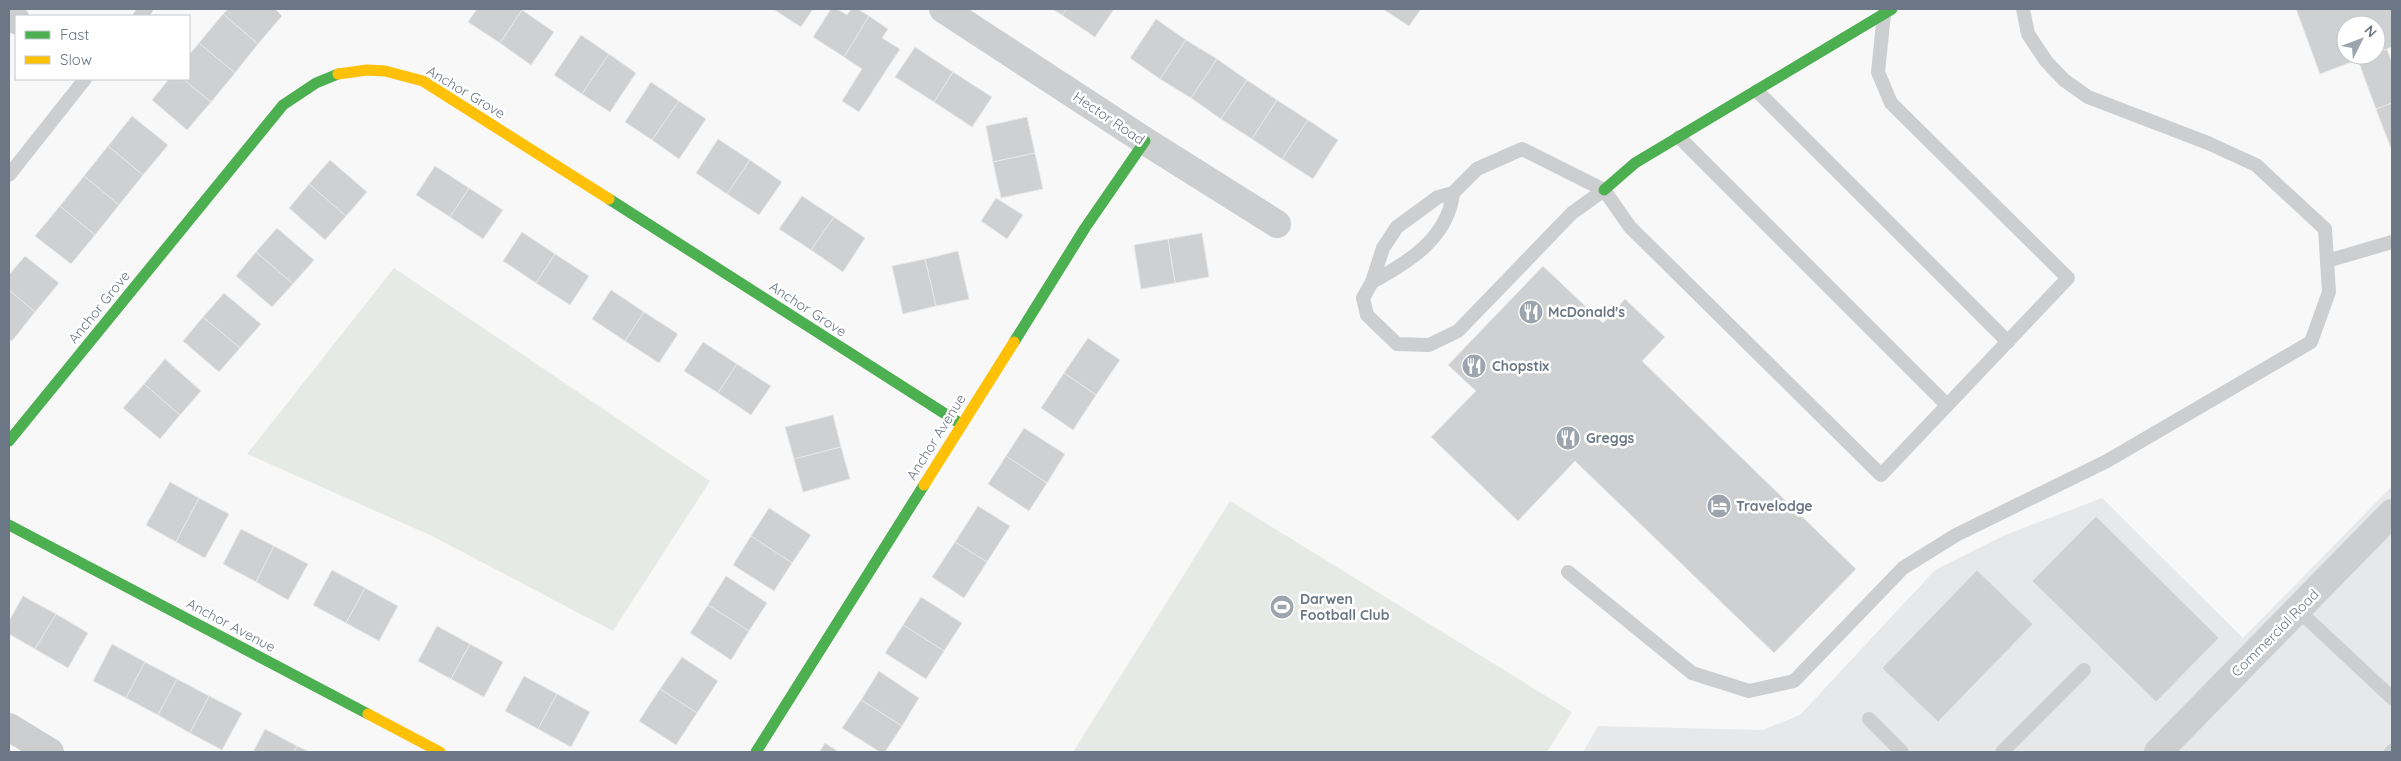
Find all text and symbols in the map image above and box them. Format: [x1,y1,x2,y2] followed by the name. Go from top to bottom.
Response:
[15,15,190,80] legend
[2336,15,2386,65] north arrow
[2361,21,2381,41] text: N
[60,25,89,44] text: Fast
[60,50,92,69] text: Slow
[423,62,509,123] street label: Anchor Grove
[1070,88,1148,148] street label: Hector Road
[64,267,134,347] street label: Anchor Grove
[766,277,850,341] street label: Anchor Grove
[1518,299,1544,325] restaurant icon: McDonald's
[1548,303,1625,321] place label: McDonald's
[1461,353,1487,379] restaurant icon: Chopstix
[1492,357,1549,375] place label: Chopstix
[902,391,970,483] street label: Anchor Avenue
[1555,425,1581,451] restaurant icon: Greggs
[1586,429,1634,447] place label: Greggs
[1706,493,1732,519] hotel icon: Travelodge
[1736,497,1813,515] place label: Travelodge
[2227,585,2323,681] street label: Commercial Road
[1300,590,1390,624] place label: Darwen Football Club
[184,594,279,656] street label: Anchor Avenue
[1269,594,1295,620] sports icon: Darwen Football Club

